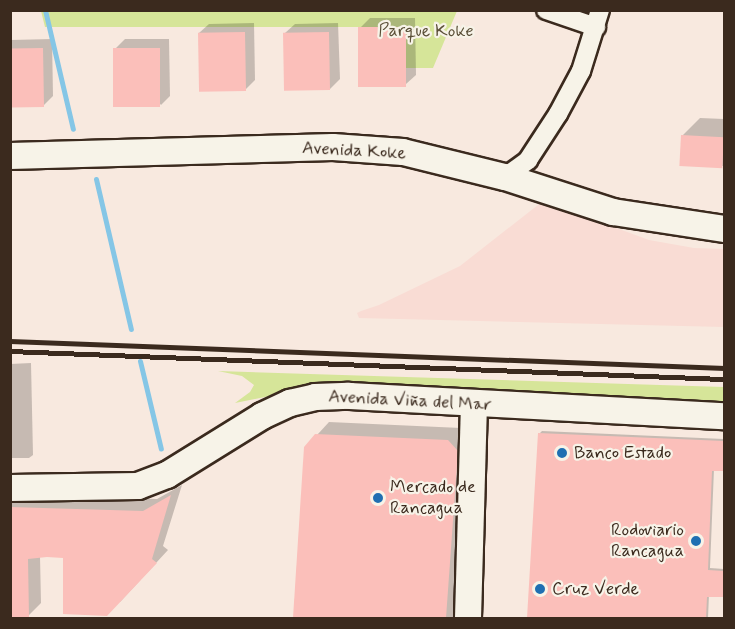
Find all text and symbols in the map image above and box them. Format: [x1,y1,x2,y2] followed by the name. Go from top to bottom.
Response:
[378,20,474,42] park label: Parque Koke
[302,137,406,165] street label: Avenida Koke
[328,386,492,416] street label: Avenida Viña del Mar
[574,442,671,464] place label: Banco Estado
[555,446,569,460] marker: Banco Estado
[390,477,475,520] place label: Mercado de Rancagua
[371,491,385,505] marker: Mercado de Rancagua
[611,520,684,562] place label: Rodoviario Rancagua
[689,534,703,548] marker: Rodoviario Rancagua
[552,578,638,600] place label: Cruz Verde
[533,582,547,596] marker: Cruz Verde

